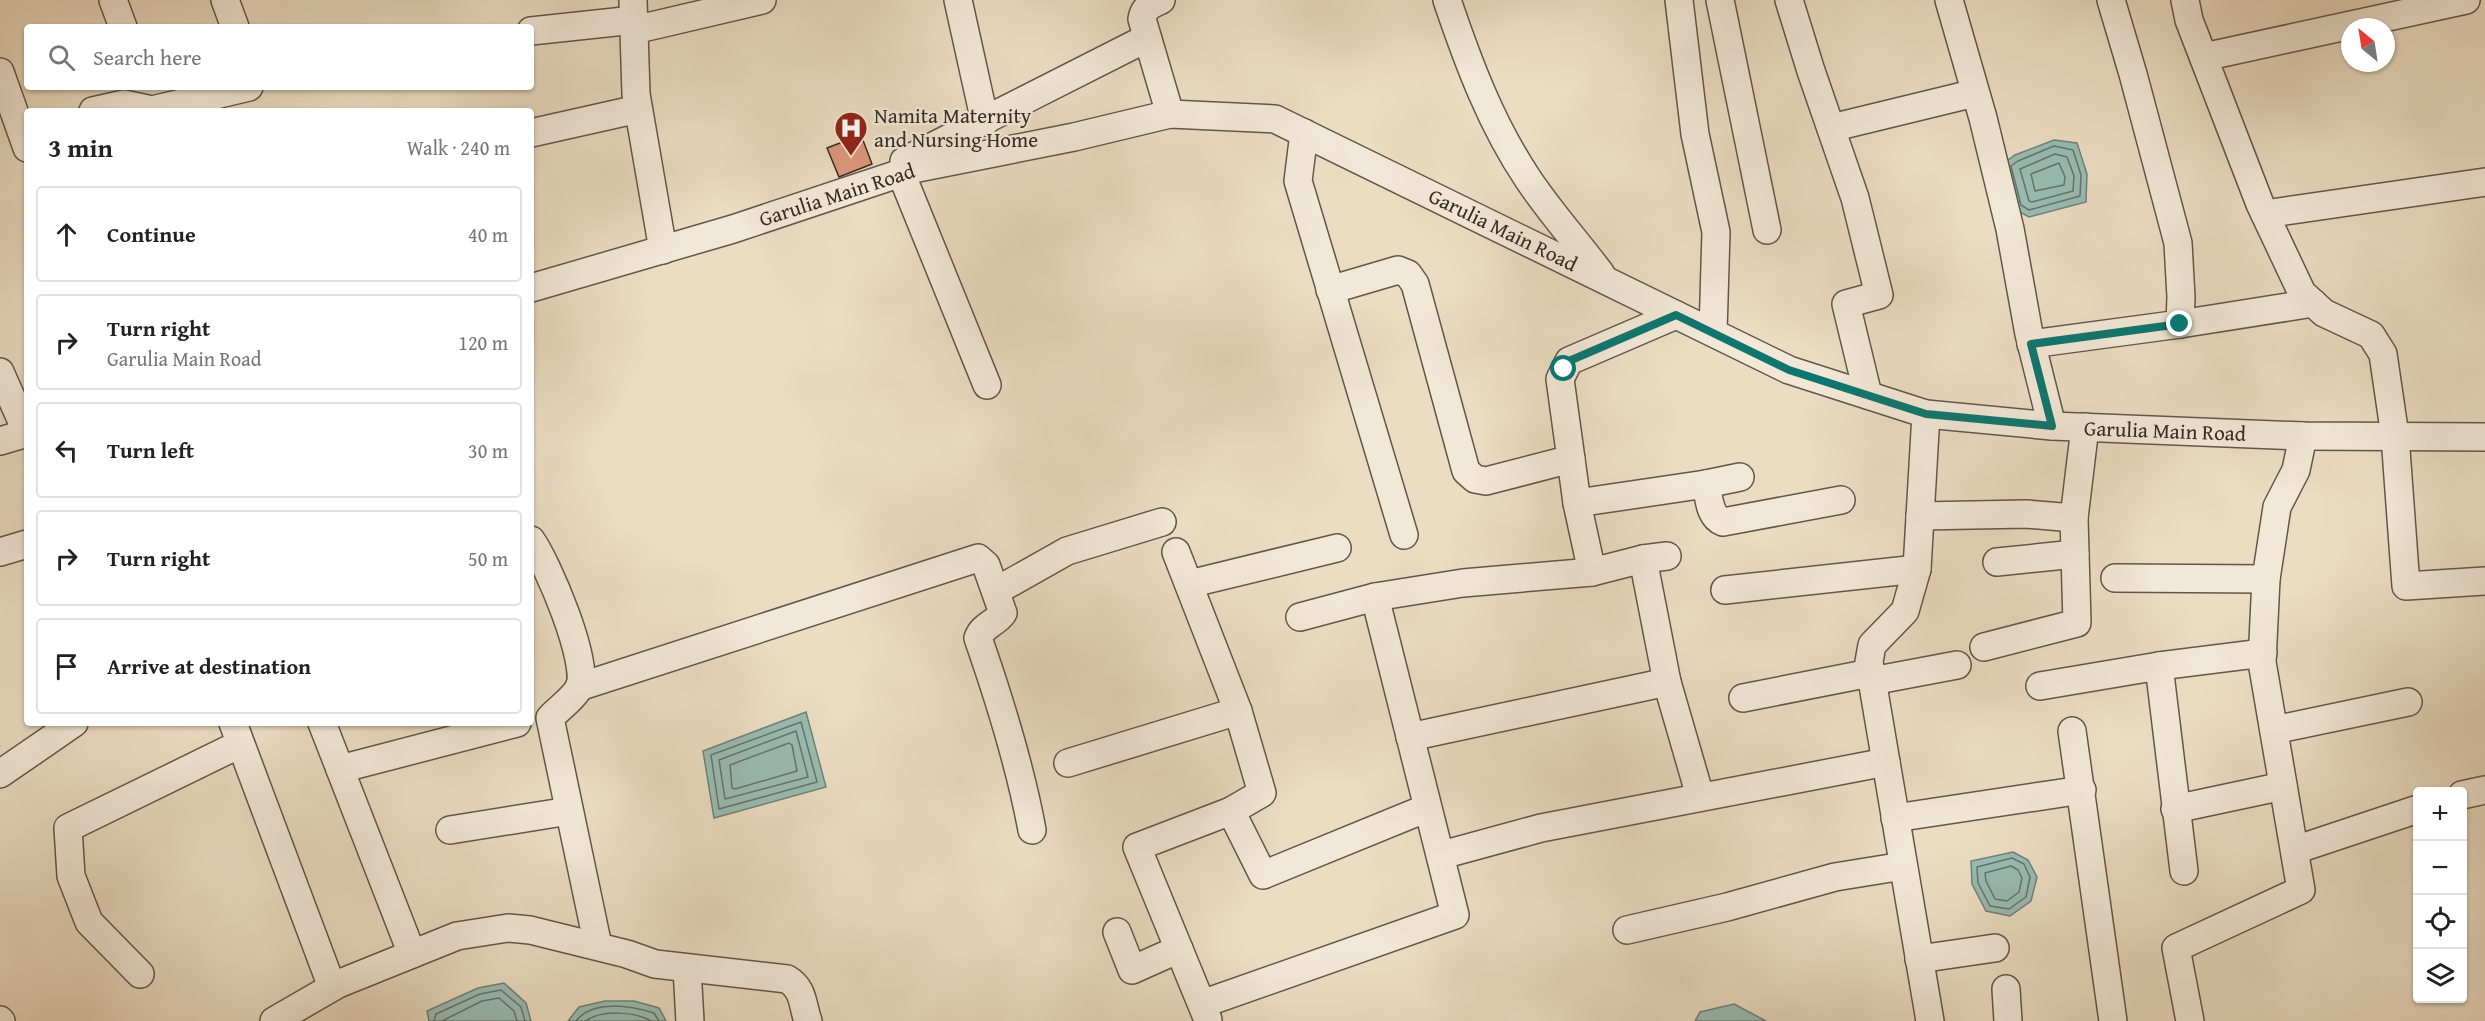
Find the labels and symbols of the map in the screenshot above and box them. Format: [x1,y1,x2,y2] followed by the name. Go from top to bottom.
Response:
[2341,18,2395,72] north arrow
[874,100,1038,155] place label: Namita Maternity and Nursing Home
[833,110,869,157] hospital icon: Namita Maternity and Nursing Home
[755,155,919,234] street label: Garulia Main Road
[1424,180,1584,279] street label: Garulia Main Road
[2166,310,2192,336] route end
[1550,355,1576,381] route start
[2083,412,2247,449] street label: Garulia Main Road

